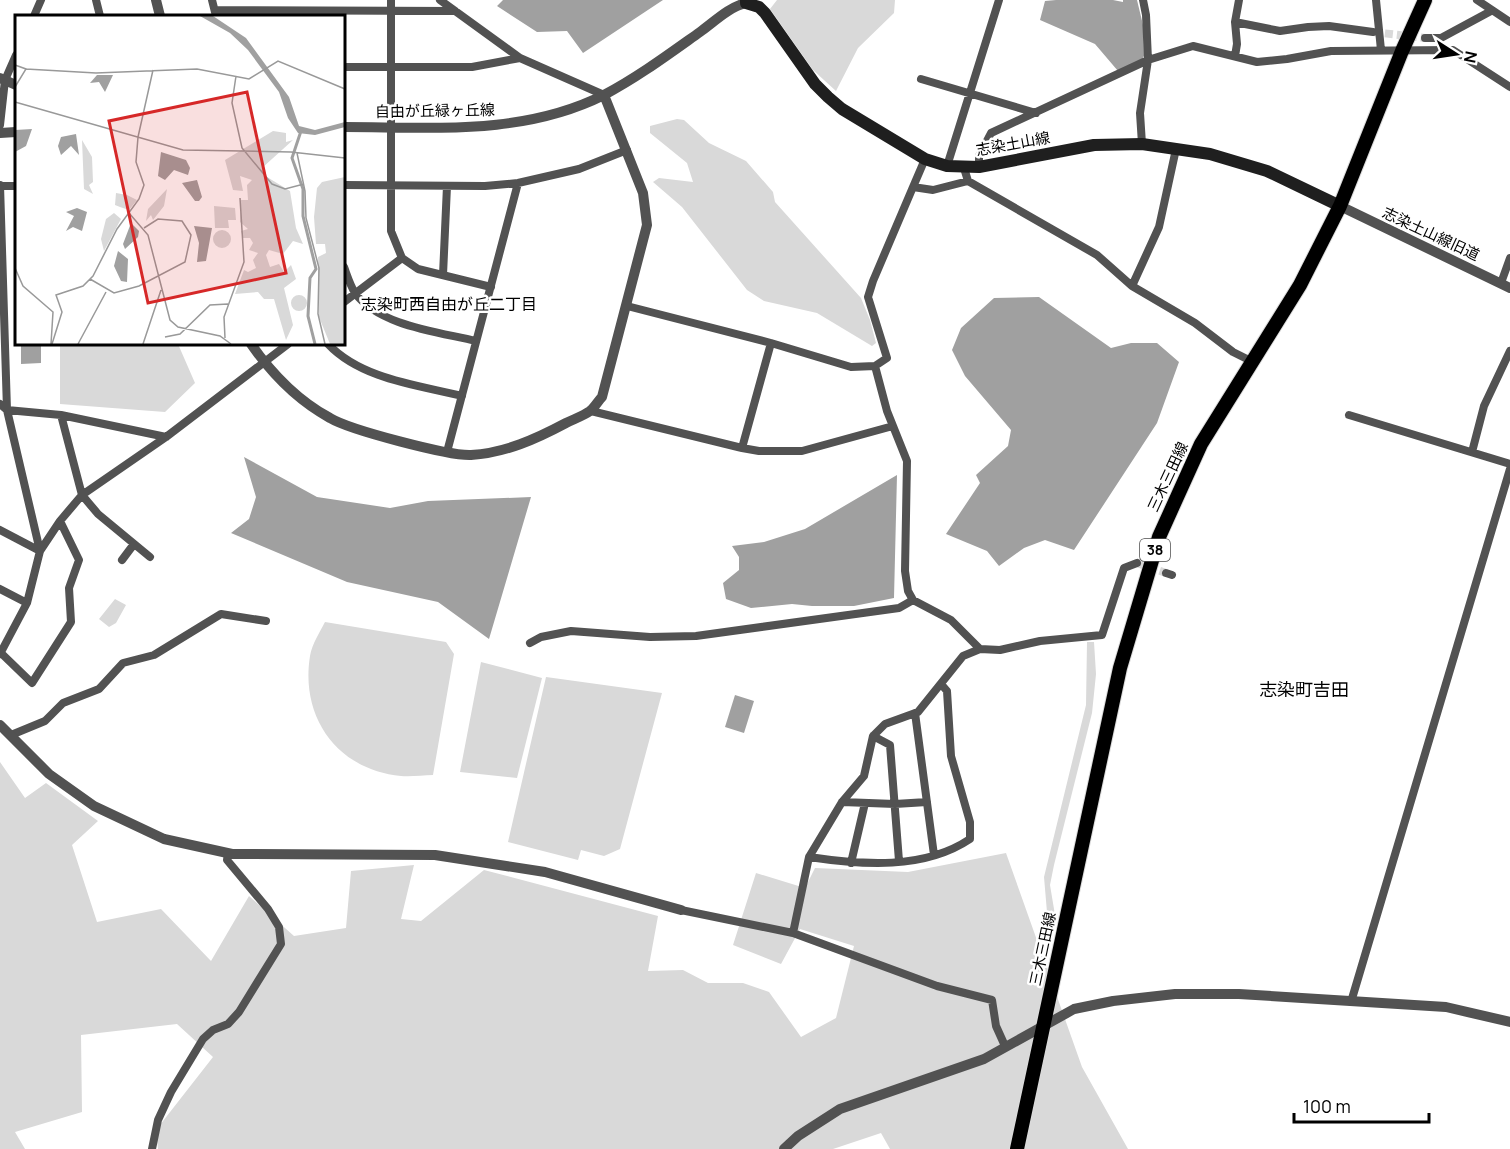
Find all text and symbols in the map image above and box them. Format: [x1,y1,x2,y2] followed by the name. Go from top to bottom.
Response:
[15,15,345,345] inset map
[1426,24,1486,84] north arrow
[1459,49,1483,65] text: N
[375,99,495,122] street label: 自由が丘緑ヶ丘線
[974,127,1052,160] street label: 志染土山線
[1379,202,1483,265] street label: 志染土山線旧道
[361,293,537,315] district label: 志染町西自由が丘二丁目
[1142,438,1193,515] street label: 三木三田線
[1140,539,1170,561] road number: 38
[1259,677,1349,701] district label: 志染町吉田
[1024,910,1061,988] street label: 三木三田線
[1294,1086,1429,1124] scale bar
[1303,1094,1351,1118] text: 100 m

